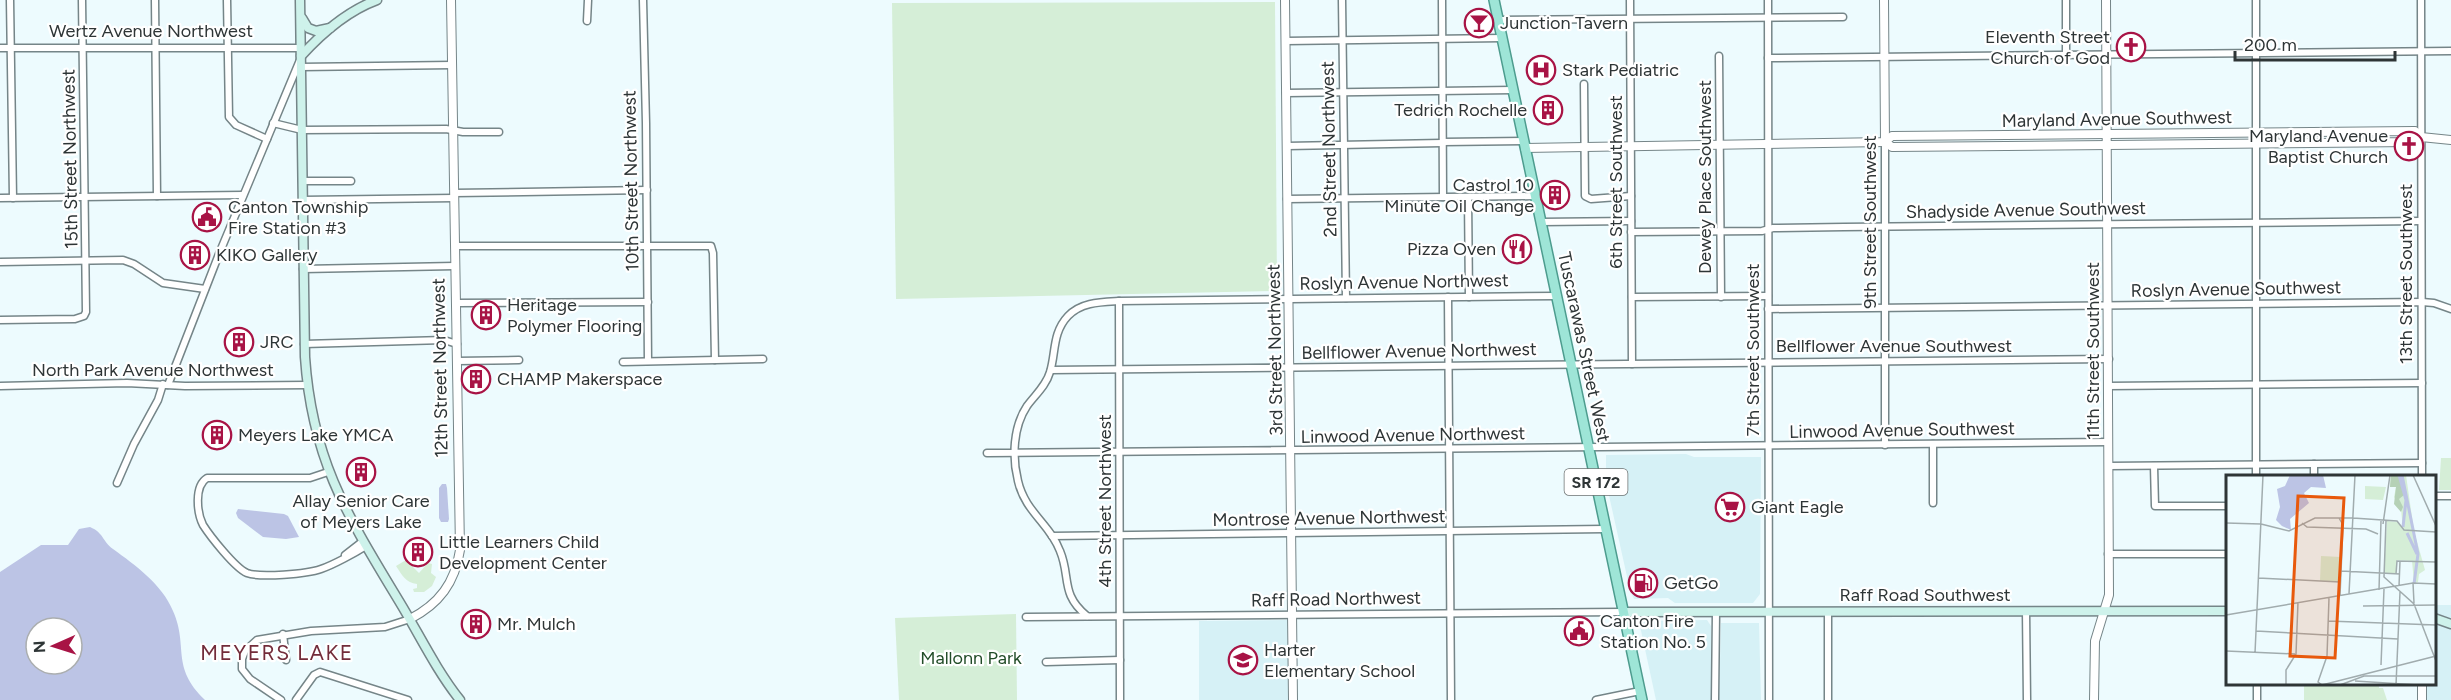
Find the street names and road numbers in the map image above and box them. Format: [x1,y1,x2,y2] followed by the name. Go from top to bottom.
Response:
[49,20,253,42] street label: Wertz Avenue Northwest
[1316,61,1342,237] street label: 2nd Street Northwest
[57,69,83,249] street label: 15th Street Northwest
[1694,80,1716,274] street label: Dewey Place Southwest
[618,90,644,272] street label: 10th Street Northwest
[1605,95,1627,269] street label: 6th Street Southwest
[2002,106,2233,132] street label: Maryland Avenue Southwest
[1859,135,1881,309] street label: 9th Street Southwest
[2395,184,2417,364] street label: 13th Street Southwest
[1906,197,2146,223] street label: Shadyside Avenue Southwest
[1553,250,1615,444] street label: Tuscarawas Street West
[2082,262,2104,440] street label: 11th Street Southwest
[1742,263,1764,436] street label: 7th Street Southwest
[1262,264,1287,436] street label: 3rd Street Northwest
[1299,269,1509,295] street label: Roslyn Avenue Northwest
[2131,276,2342,302] street label: Roslyn Avenue Southwest
[427,278,453,458] street label: 12th Street Northwest
[1776,335,2012,357] street label: Bellflower Avenue Southwest
[1301,338,1537,364] street label: Bellflower Avenue Northwest
[32,359,274,381] street label: North Park Avenue Northwest
[1094,414,1116,588] street label: 4th Street Northwest
[1789,417,2015,443] street label: Linwood Avenue Southwest
[1301,422,1526,448] street label: Linwood Avenue Northwest
[1564,469,1628,495] road number: SR 172
[1212,505,1446,531] street label: Montrose Avenue Northwest
[1839,584,2011,606] street label: Raff Road Southwest
[1251,587,1421,611] street label: Raff Road Northwest

